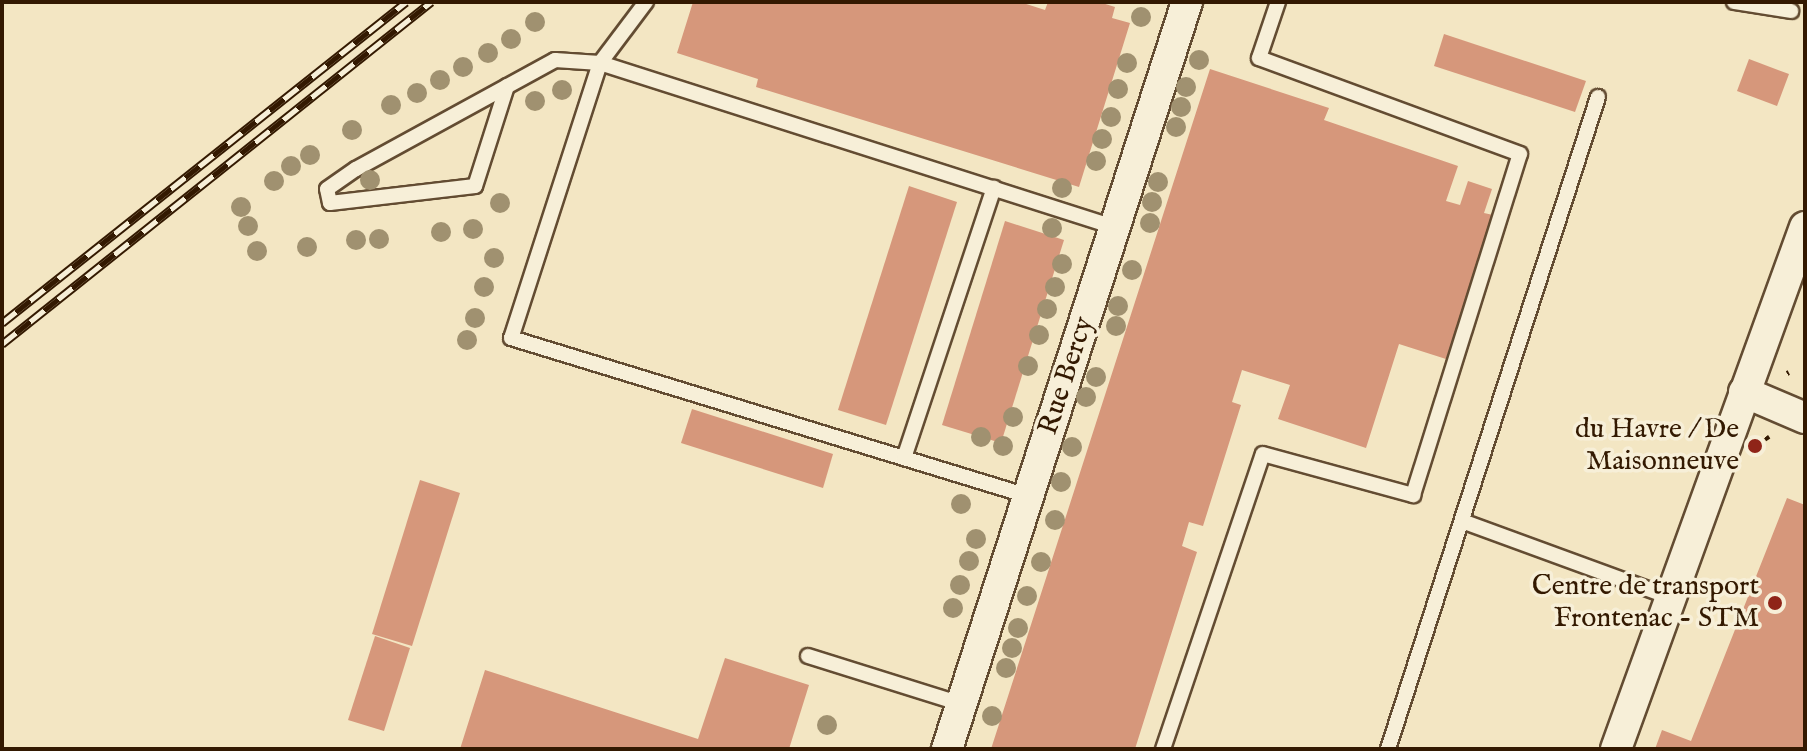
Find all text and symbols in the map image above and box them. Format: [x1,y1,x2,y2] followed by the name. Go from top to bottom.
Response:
[1032,313,1102,439] street label: Rue Bercy
[1575,413,1739,479] place label: du Havre / De Maisonneuve
[1746,437,1764,455] marker: du Havre / De Maisonneuve
[1532,570,1759,636] place label: Centre de transport Frontenac - STM
[1766,594,1784,612] marker: Centre de transport Frontenac - STM

